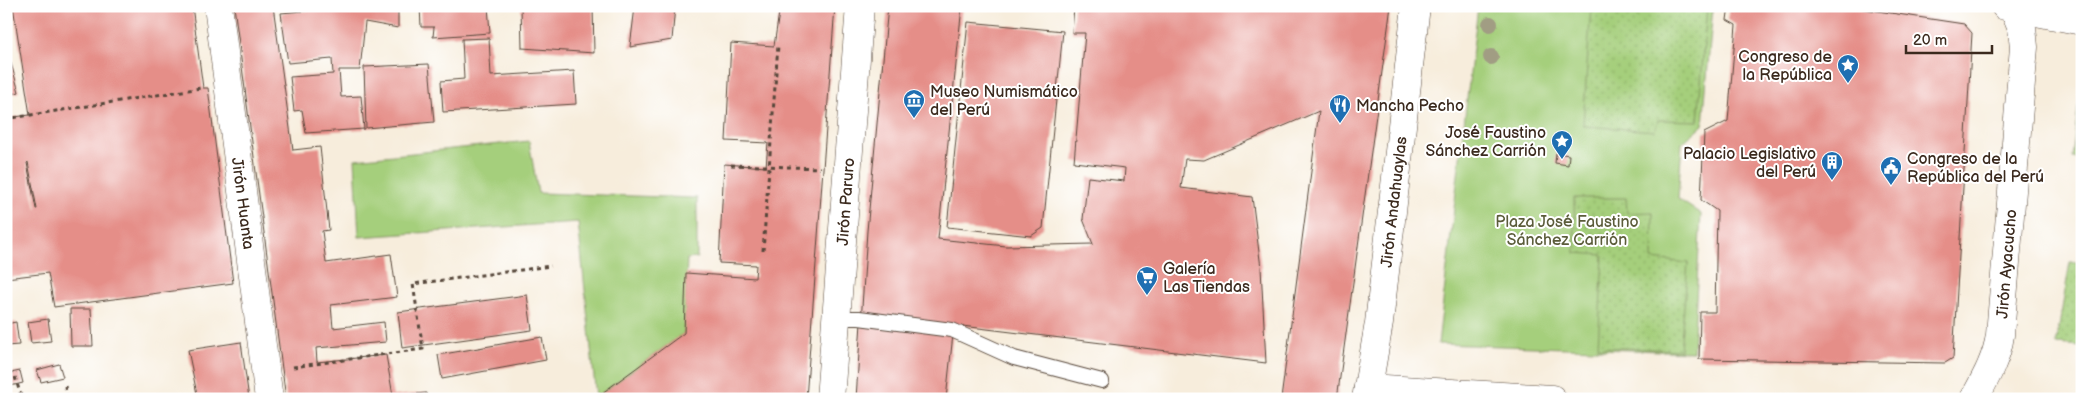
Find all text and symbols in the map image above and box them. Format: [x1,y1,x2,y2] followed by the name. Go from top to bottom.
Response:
[1906,22,1992,54] scale bar
[1913,31,1947,50] text: 20 m
[1738,48,1833,85] place label: Congreso de la República
[1836,53,1860,84] place icon: Congreso de la República
[930,83,1078,120] place label: Museo Numismático del Perú
[902,88,926,119] museum icon: Museo Numismático del Perú
[1328,93,1352,124] restaurant icon: Mancha Pecho
[1356,97,1464,116] place label: Mancha Pecho
[1426,124,1546,161] place label: José Faustino Sánchez Carrión
[1550,129,1574,160] place icon: José Faustino Sánchez Carrión
[1378,135,1412,269] street label: Jirón Andahuaylas
[1683,145,1816,182] place label: Palacio Legislativo del Perú
[1820,150,1844,181] building icon: Palacio Legislativo del Perú
[1907,150,2044,187] place label: Congreso de la República del Perú
[1879,155,1903,186] public building icon: Congreso de la República del Perú
[227,156,257,251] street label: Jirón Huanta
[834,157,859,246] street label: Jirón Paruro
[1993,208,2021,319] street label: Jirón Ayacucho
[1495,213,1639,250] park label: Plaza José Faustino Sánchez Carrión
[1163,260,1250,297] place label: Galería Las Tiendas
[1135,265,1159,296] supermarket icon: Galería Las Tiendas

